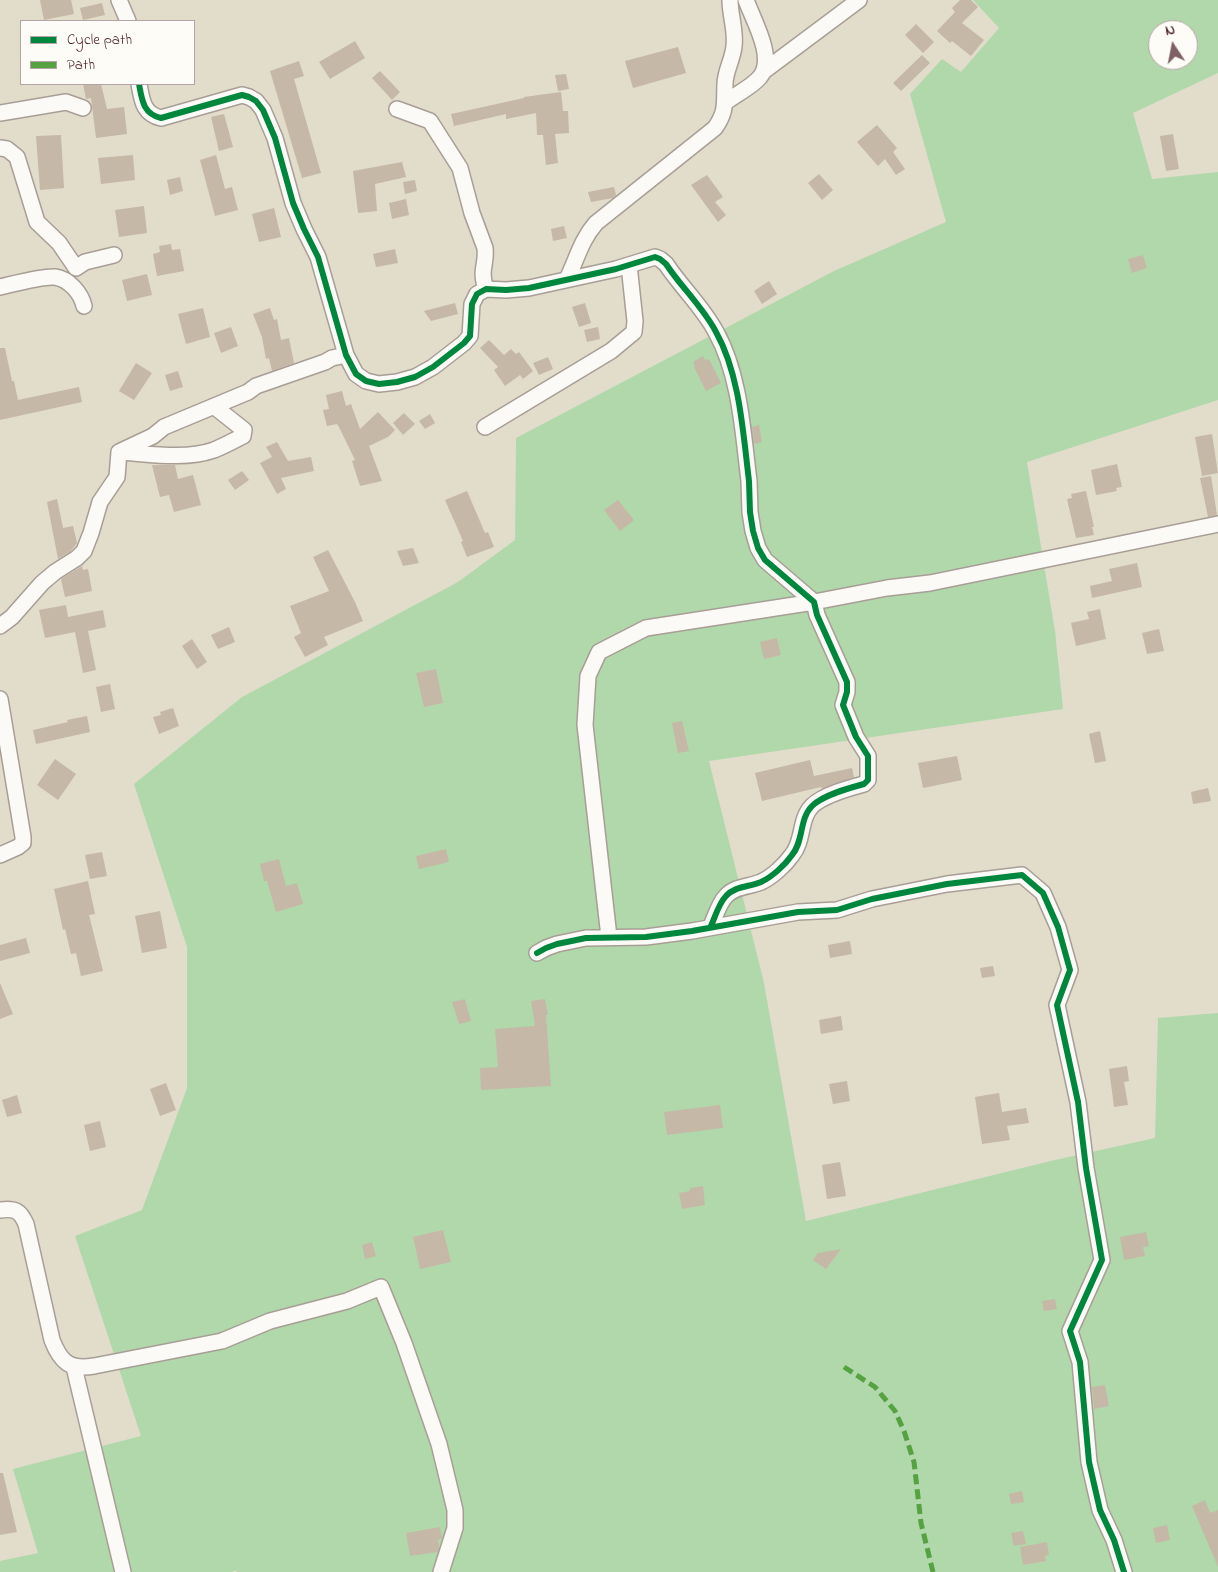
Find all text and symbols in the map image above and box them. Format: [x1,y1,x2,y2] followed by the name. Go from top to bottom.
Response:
[20,20,195,85] legend
[1148,20,1198,70] north arrow
[1164,20,1177,42] text: N
[67,29,132,51] text: Cycle path
[67,54,95,76] text: Path

